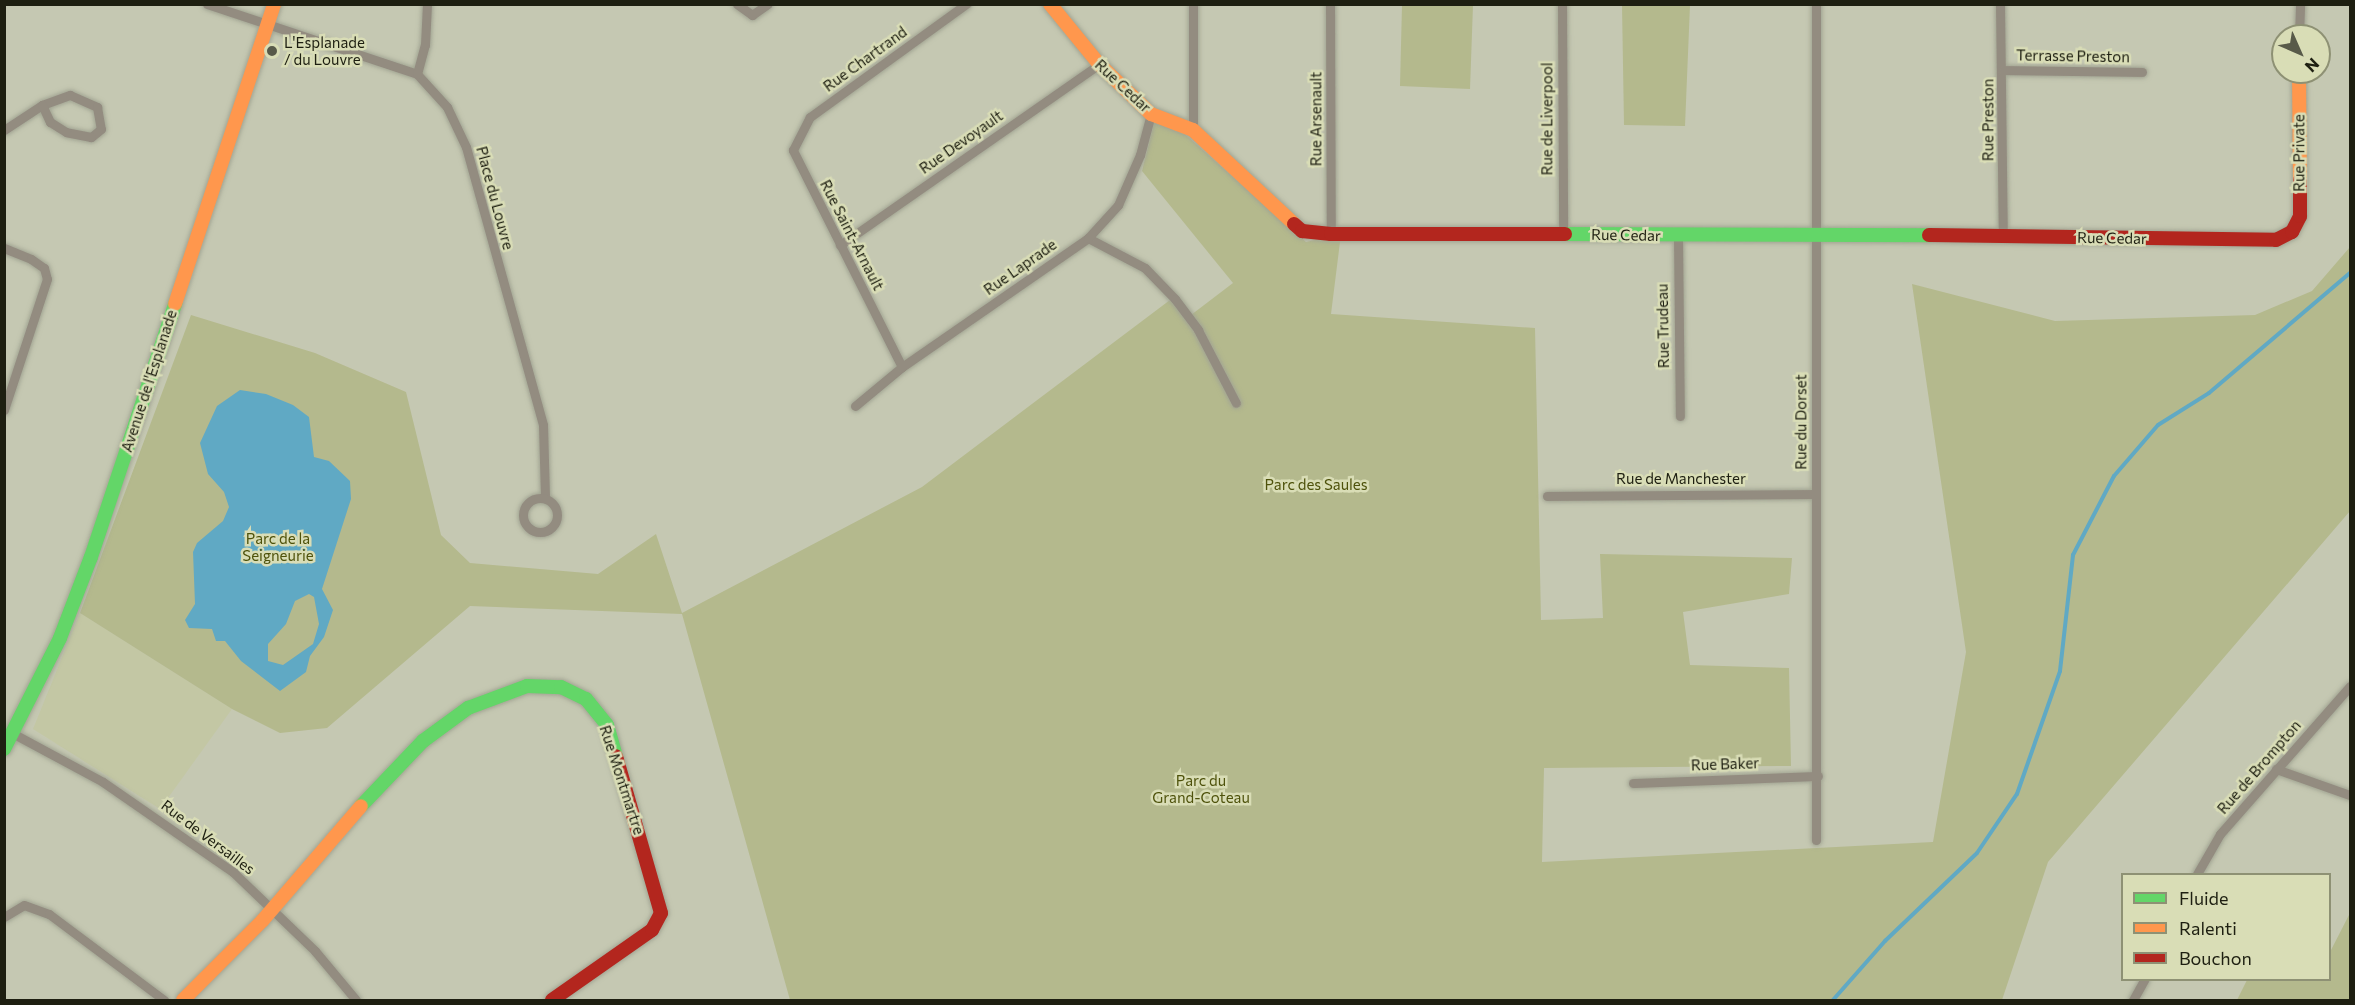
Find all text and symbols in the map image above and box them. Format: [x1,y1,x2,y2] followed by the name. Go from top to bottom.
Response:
[820,23,910,95] street label: Rue Chartrand
[2271,24,2331,84] north arrow
[284,33,365,68] place label: L'Esplanade / du Louvre
[265,44,279,58] marker: L'Esplanade / du Louvre
[2016,46,2130,66] street label: Terrasse Preston
[2302,55,2324,77] text: N
[1091,56,1155,116] street label: Rue Cedar
[1538,63,1556,175] street label: Rue de Liverpool
[1307,72,1325,166] street label: Rue Arsenault
[1979,79,1997,161] street label: Rue Preston
[916,107,1006,177] street label: Rue Devoyault
[2290,114,2308,192] street label: Rue Private
[473,144,517,252] street label: Place du Louvre
[816,177,888,293] street label: Rue Saint-Arnault
[1591,225,1661,245] street label: Rue Cedar
[2077,228,2147,248] street label: Rue Cedar
[980,235,1060,299] street label: Rue Laprade
[1653,284,1673,368] street label: Rue Trudeau
[118,308,180,454] street label: Avenue de l'Esplanade
[1792,374,1810,470] street label: Rue du Dorset
[1616,470,1746,488] street label: Rue de Manchester
[1264,476,1368,494] park label: Parc des Saules
[242,529,314,564] park label: Parc de la Seigneurie
[2213,716,2305,818] street label: Rue de Brompton
[596,723,648,837] street label: Rue Montmartre
[1691,754,1759,774] street label: Rue Baker
[1152,771,1250,806] park label: Parc du Grand-Coteau
[158,796,258,878] street label: Rue de Versailles
[2121,873,2331,981] legend
[2179,887,2228,909] text: Fluide
[2179,917,2237,939] text: Ralenti
[2179,947,2252,969] text: Bouchon

